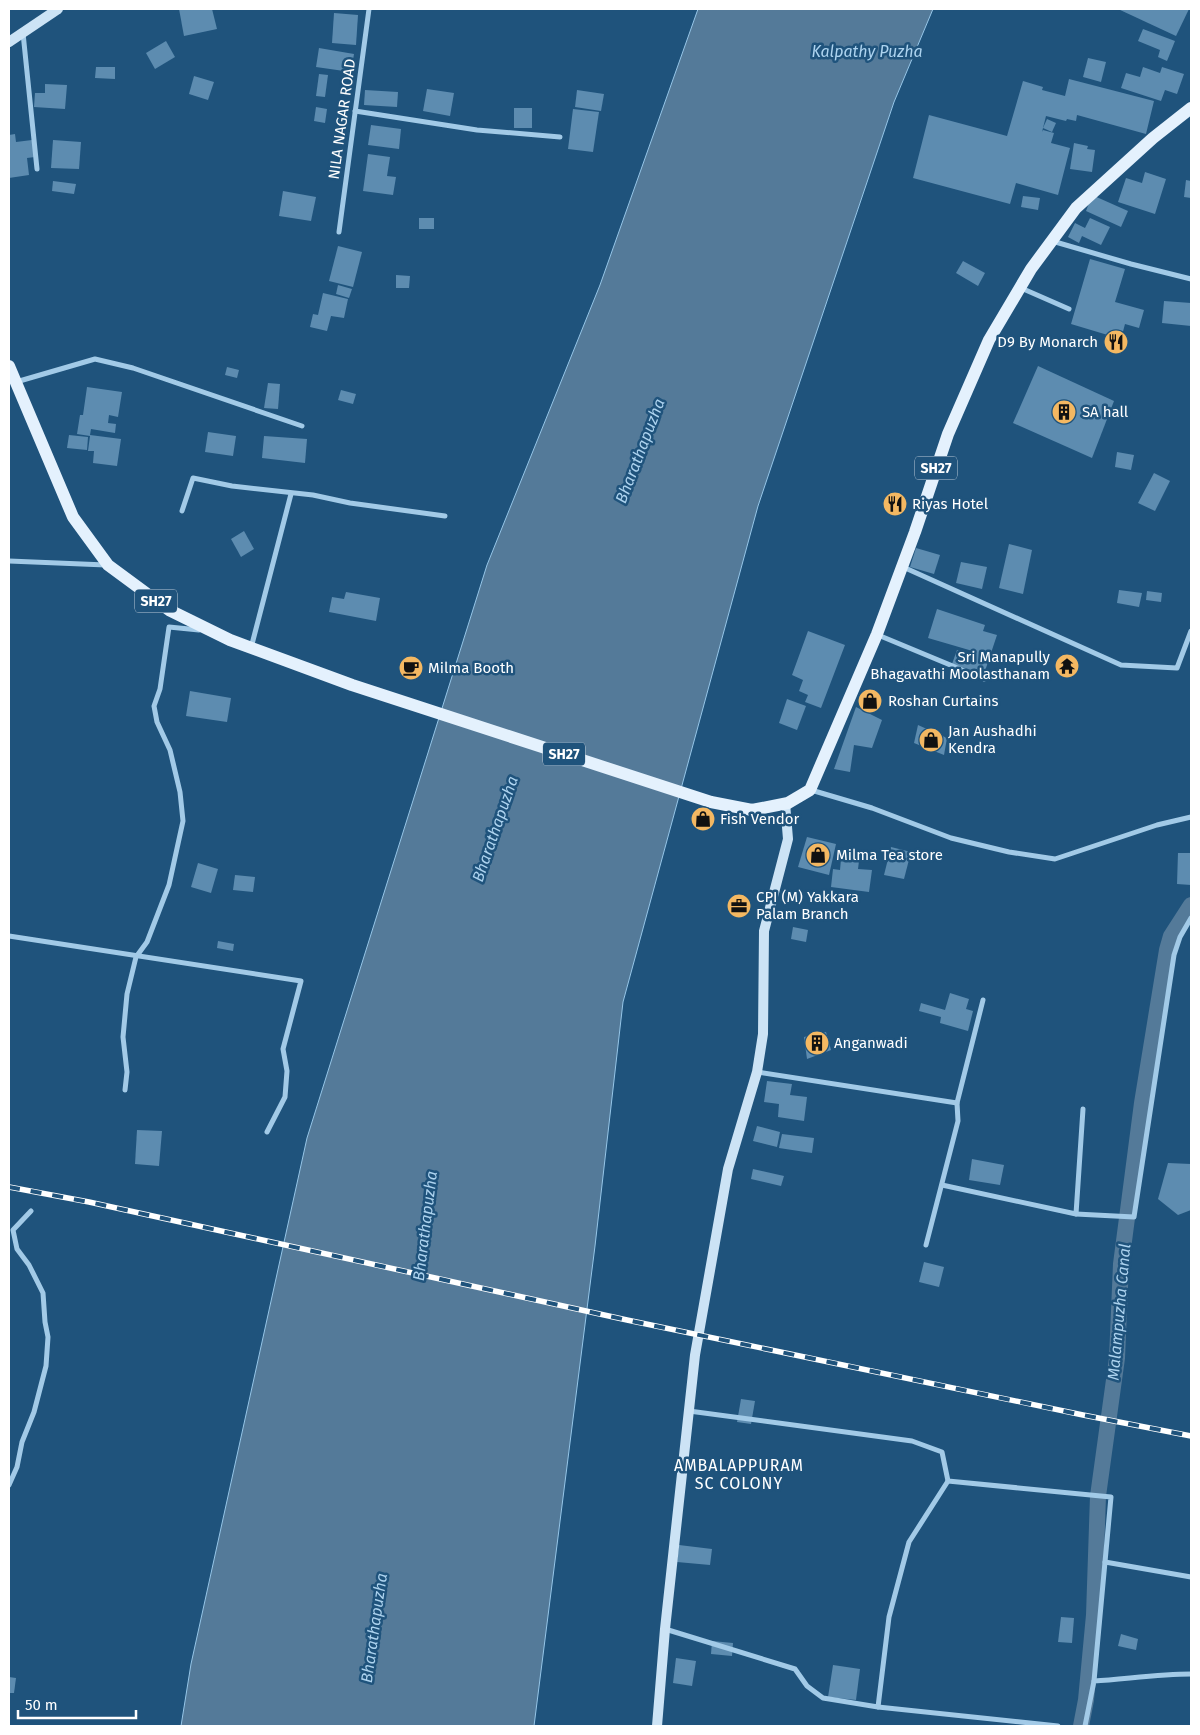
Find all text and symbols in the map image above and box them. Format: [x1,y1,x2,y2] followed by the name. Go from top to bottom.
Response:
[811,42,923,61] water label: Kalpathy Puzha
[325,57,359,181] street label: NILA NAGAR ROAD
[1103,329,1129,355] restaurant icon: D9 By Monarch
[997,333,1098,351] place label: D9 By Monarch
[611,396,669,506] water label: Bharathapuzha
[1051,399,1077,425] building icon: SA hall
[1082,403,1129,421] place label: SA hall
[915,456,957,479] road number: SH27
[882,491,908,517] restaurant icon: Riyas Hotel
[912,495,989,513] place label: Riyas Hotel
[135,590,177,612] road number: SH27
[870,648,1051,683] place label: Sri Manapully Bhagavathi Moolasthanam
[1054,653,1080,679] temple icon: Sri Manapully Bhagavathi Moolasthanam
[398,655,424,681] cafe icon: Milma Booth
[428,659,514,677] place label: Milma Booth
[857,688,883,714] shop icon: Roshan Curtains
[888,692,999,710] place label: Roshan Curtains
[948,722,1037,757] place label: Jan Aushadhi Kendra
[918,727,944,753] shop icon: Jan Aushadhi Kendra
[543,742,585,766] road number: SH27
[468,774,522,884] water label: Bharathapuzha
[690,806,716,832] shop icon: Fish Vendor
[720,810,800,828] place label: Fish Vendor
[805,842,831,868] shop icon: Milma Tea store
[836,846,943,864] place label: Milma Tea store
[756,888,859,923] place label: CPI (M) Yakkara Palam Branch
[726,893,752,919] office icon: CPI (M) Yakkara Palam Branch
[804,1030,830,1056] building icon: Anganwadi
[834,1034,908,1052] place label: Anganwadi
[409,1170,441,1282] water label: Bharathapuzha
[1104,1243,1134,1381] water label: Malampuzha Canal
[674,1456,804,1493] district label: AMBALAPPURAM SC COLONY
[357,1572,391,1684] water label: Bharathapuzha
[18,1688,135,1720] scale bar
[25,1696,58,1714] text: 50 m

